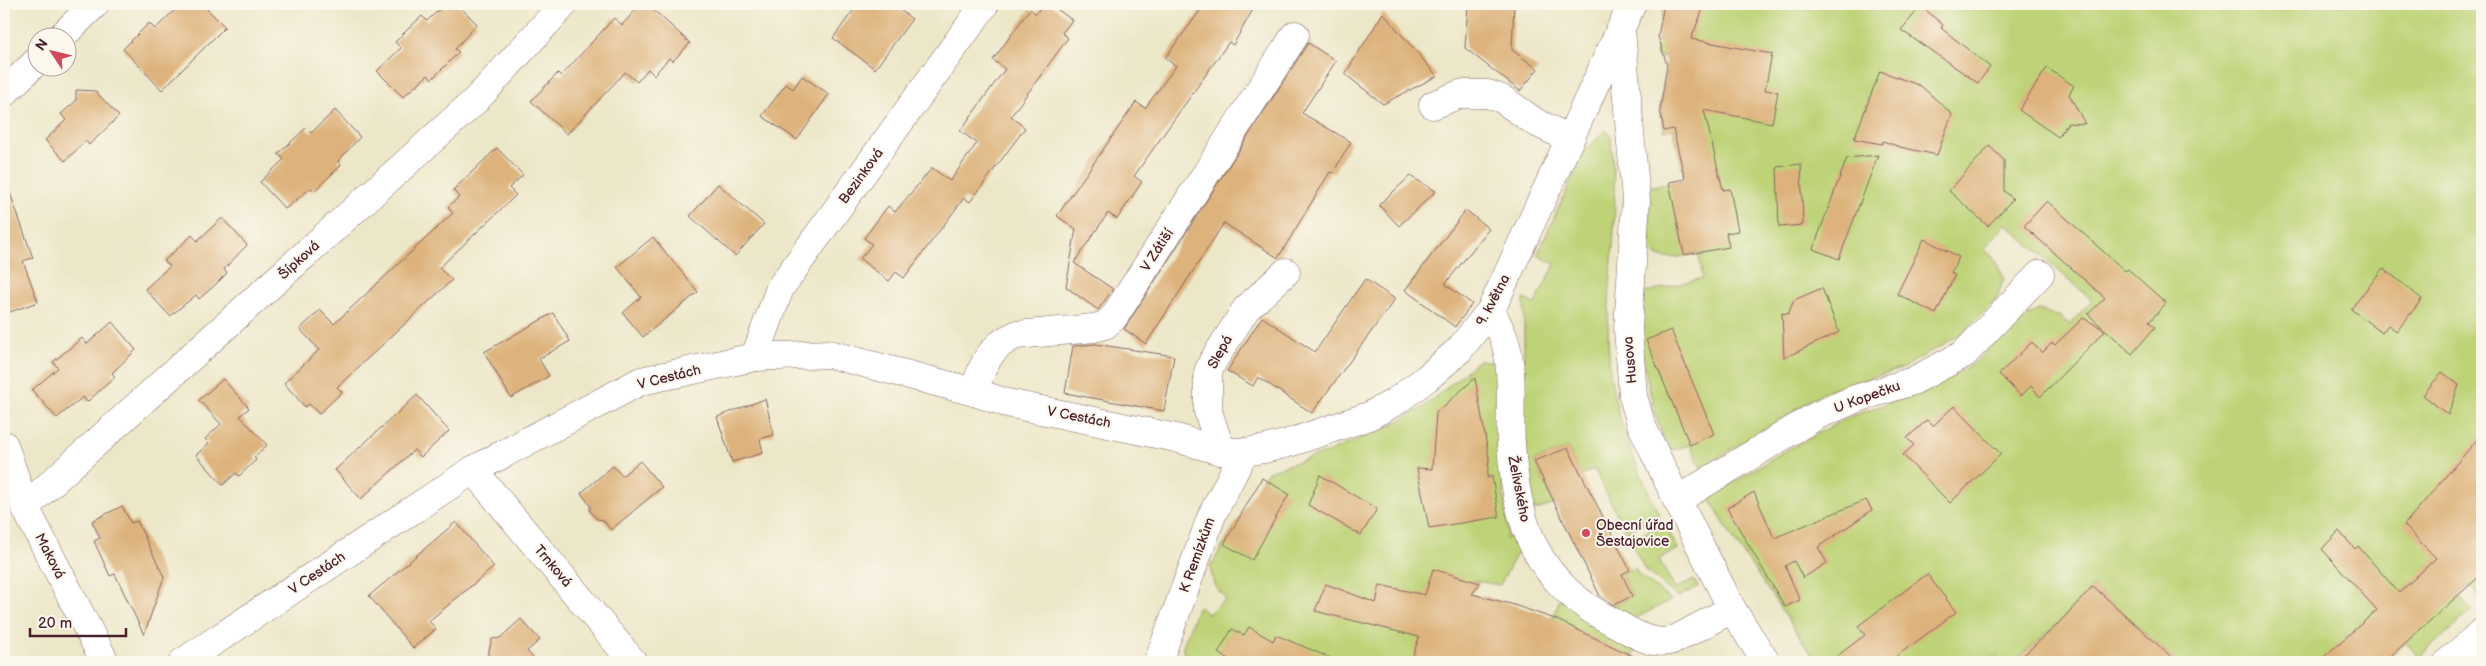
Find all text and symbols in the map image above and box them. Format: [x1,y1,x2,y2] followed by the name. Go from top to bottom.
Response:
[28,28,78,78] north arrow
[32,36,52,54] text: N
[835,145,887,207] street label: Bezinková
[1137,225,1177,275] street label: V Zátiší
[274,236,323,283] street label: Šípková
[1472,271,1514,329] street label: 9. května
[1204,332,1236,372] street label: Slepá
[1619,336,1641,384] street label: Husova
[636,361,703,393] street label: V Cestách
[1831,377,1903,417] street label: U Kopečku
[1046,402,1113,432] street label: V Cestách
[1504,453,1535,524] street label: Želivského
[1176,515,1218,595] street label: K Remízkům
[1596,517,1674,550] place label: Obecní úřad Šestajovice
[1580,527,1592,539] marker: Obecní úřad Šestajovice
[31,530,69,582] street label: Maková
[531,542,576,591] street label: Trnková
[285,548,349,598] street label: V Cestách
[30,606,126,638] scale bar
[38,614,72,633] text: 20 m

